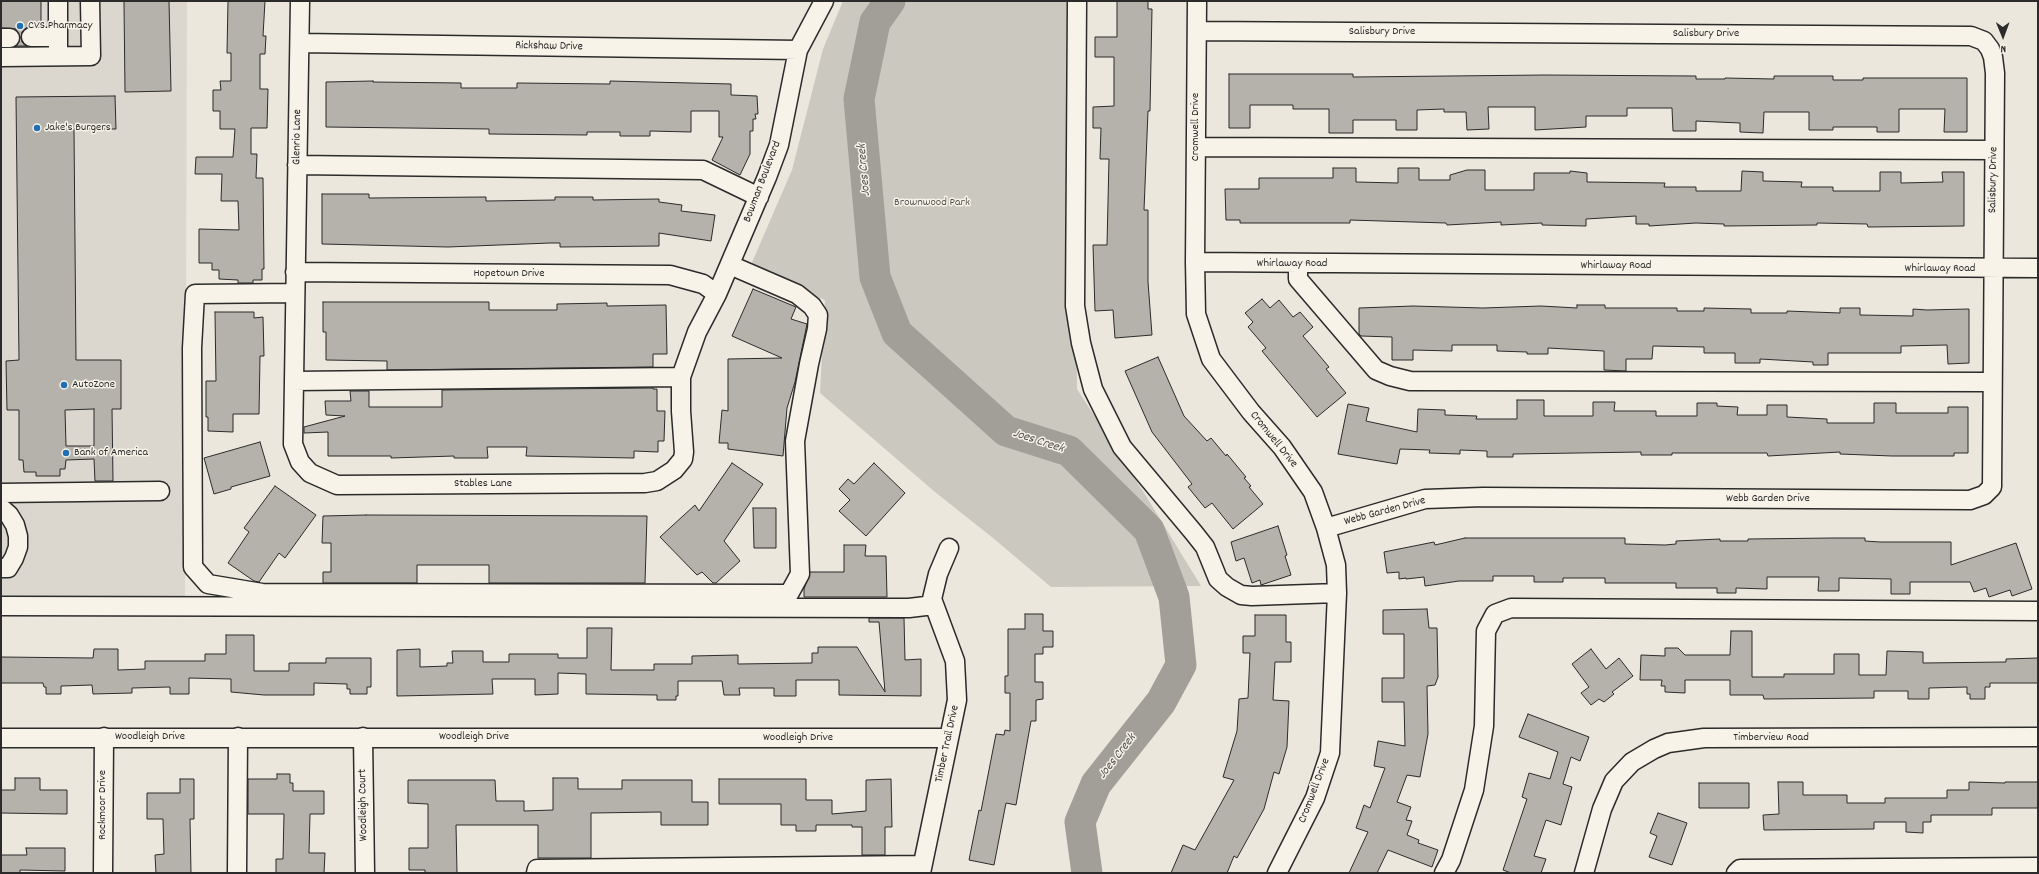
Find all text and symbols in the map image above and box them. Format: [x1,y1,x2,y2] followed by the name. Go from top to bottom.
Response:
[1983,16,2023,56] north arrow
[28,19,92,33] place label: CVS Pharmacy
[15,21,25,31] marker: CVS Pharmacy
[1349,25,1415,39] street label: Salisbury Drive
[1673,27,1739,41] street label: Salisbury Drive
[515,39,583,55] street label: Rickshaw Drive
[2000,40,2006,56] text: N
[1189,93,1203,161] street label: Cromwell Drive
[290,109,306,165] street label: Glenrio Lane
[45,121,111,135] place label: Jake's Burgers
[32,123,42,133] marker: Jake's Burgers
[741,139,785,225] street label: Bowman Boulevard
[855,143,875,197] water label: Joes Creek
[1986,147,2002,213] street label: Salisbury Drive
[894,196,970,210] park label: Brownwood Park
[1257,257,1327,271] street label: Whirlaway Road
[1581,259,1651,273] street label: Whirlaway Road
[1905,262,1975,276] street label: Whirlaway Road
[473,267,545,281] street label: Hopetown Drive
[72,378,115,392] place label: AutoZone
[59,380,69,390] marker: AutoZone
[1246,409,1300,471] street label: Cromwell Drive
[1011,426,1065,458] water label: Joes Creek
[74,446,148,460] place label: Bank of America
[61,448,71,458] marker: Bank of America
[454,477,512,491] street label: Stables Lane
[1726,492,1810,506] street label: Webb Garden Drive
[1343,494,1427,530] street label: Webb Garden Drive
[933,704,963,784] street label: Timber Trail Drive
[115,730,185,744] street label: Woodleigh Drive
[439,730,509,744] street label: Woodleigh Drive
[763,731,833,745] street label: Woodleigh Drive
[1096,731,1140,783] water label: Joes Creek
[1733,731,1809,745] street label: Timberview Road
[1296,756,1334,826] street label: Cromwell Drive
[356,769,372,841] street label: Woodleigh Court
[96,770,110,840] street label: Rockmoor Drive

